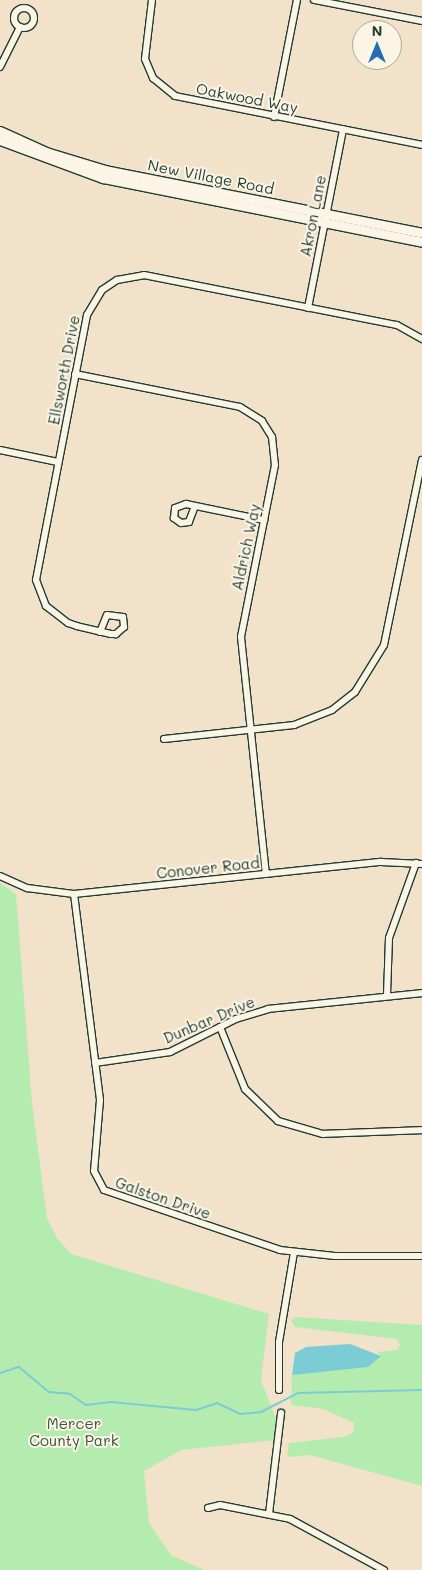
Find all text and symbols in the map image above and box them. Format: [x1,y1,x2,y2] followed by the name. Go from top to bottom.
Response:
[352,20,402,70] north arrow
[372,21,382,40] text: N
[195,79,299,117] street label: Oakwood Way
[146,156,276,198] street label: New Village Road
[296,174,330,258] street label: Akron Lane
[45,314,83,426] street label: Ellsworth Drive
[228,502,264,592] street label: Aldrich Way
[155,854,261,882] street label: Conover Road
[161,993,257,1047] street label: Dunbar Drive
[113,1173,213,1223] street label: Galston Drive
[29,1414,119,1449] park label: Mercer County Park

